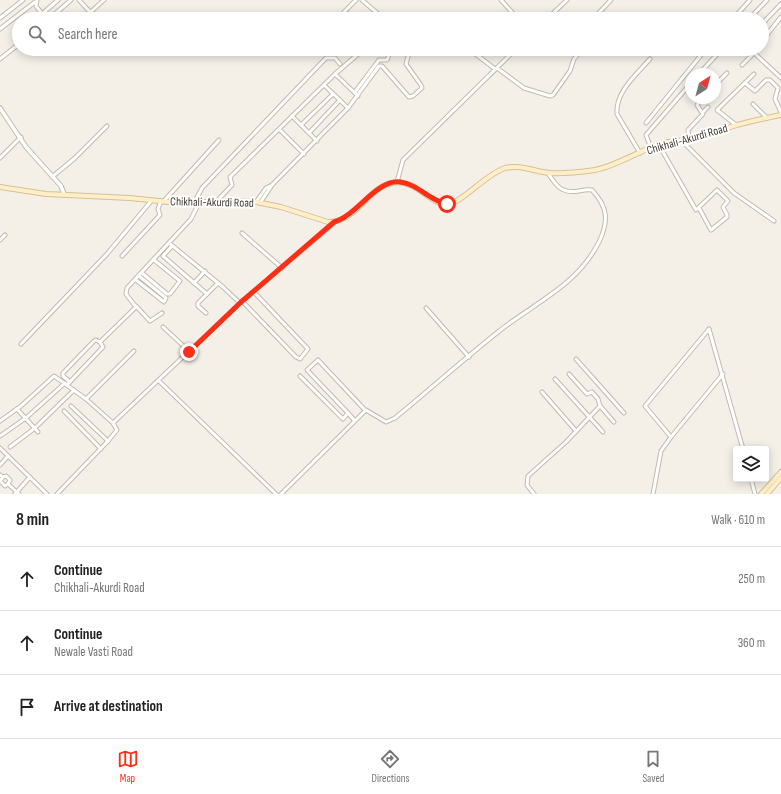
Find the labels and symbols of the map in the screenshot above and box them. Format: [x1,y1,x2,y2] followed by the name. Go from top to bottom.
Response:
[685,68,721,104] north arrow
[645,121,729,158] street label: Chikhali-Akurdi Road
[170,194,254,211] street label: Chikhali-Akurdi Road
[438,195,456,213] route start
[180,343,198,361] route end

